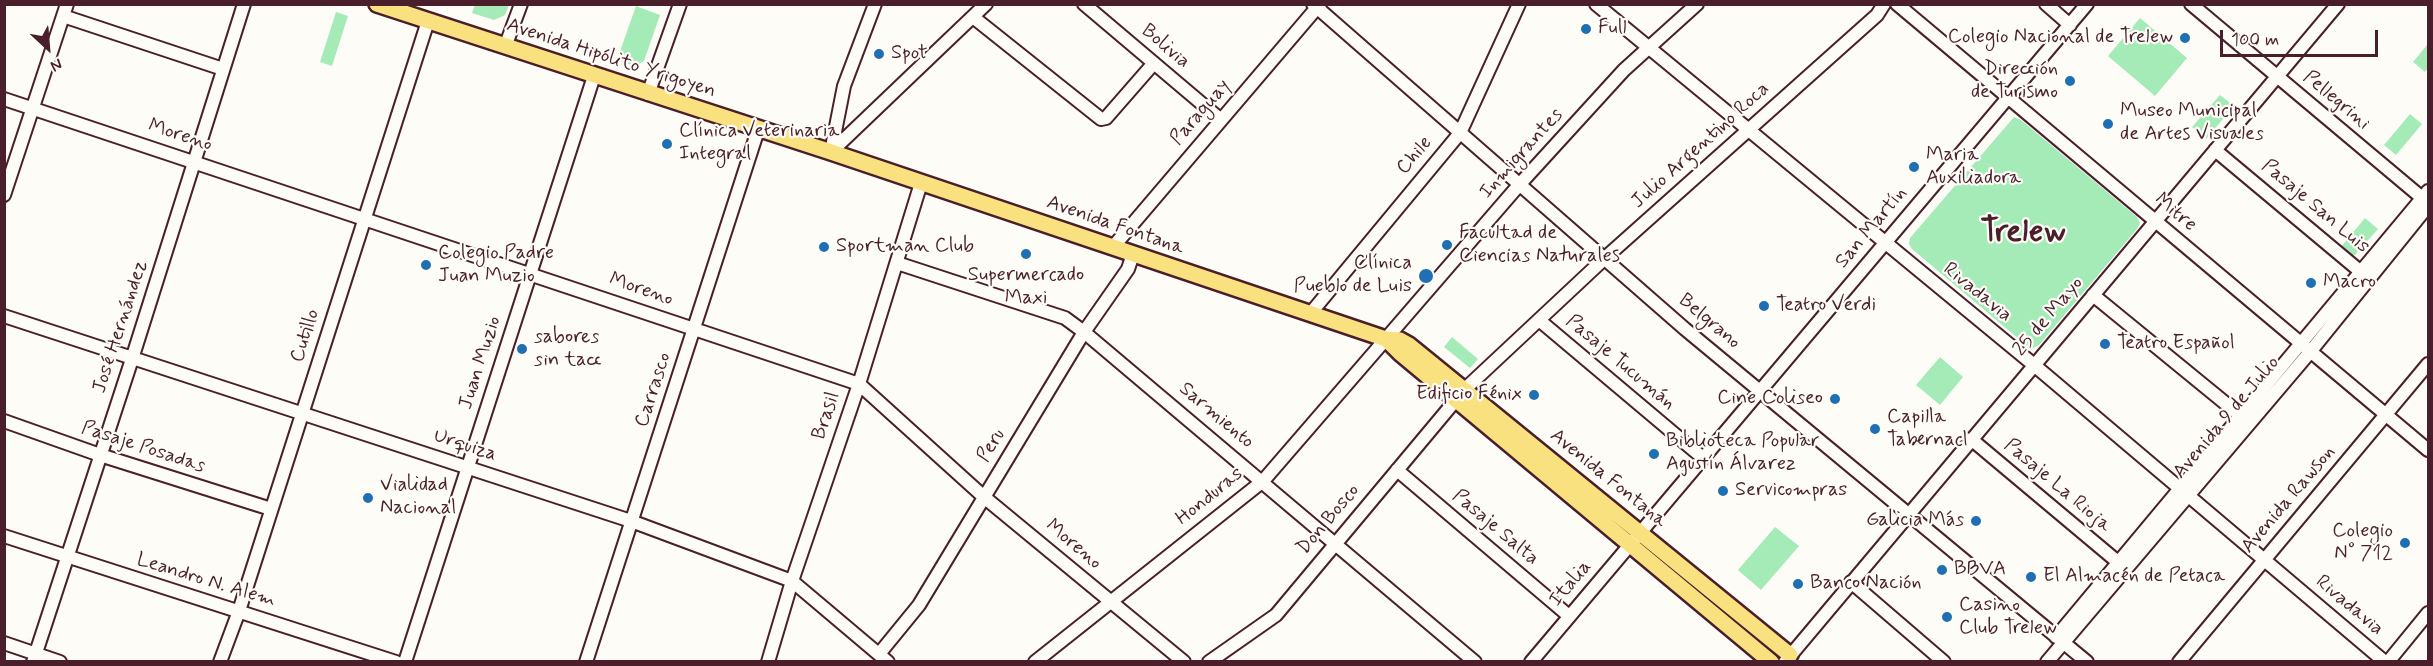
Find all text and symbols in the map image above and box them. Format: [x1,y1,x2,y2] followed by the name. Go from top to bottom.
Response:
[503,14,719,104] street label: Avenida Hipólito Yrigoyen
[1598,17,1627,41] place label: Full
[18,18,78,78] north arrow
[2223,18,2380,56] scale bar
[1136,20,1194,74] street label: Bolivia
[1579,22,1593,36] marker: Full
[1948,26,2173,50] place label: Colegio Nacional de Trelew
[2231,28,2279,52] text: 100 m
[2178,31,2192,45] marker: Colegio Nacional de Trelew
[891,42,927,66] place label: Spot
[872,47,886,61] marker: Spot
[47,53,66,76] text: N
[1971,58,2058,105] place label: Dirección de Turismo
[2298,66,2374,136] street label: Pellegrini
[2063,74,2077,88] marker: Dirección de Turismo
[1166,75,1236,151] street label: Paraguay
[1627,78,1775,214] street label: Julio Argentino Roca
[2120,100,2264,147] place label: Museo Municipal de Artes Visuales
[1475,104,1569,204] street label: Inmigrantes
[145,114,215,158] street label: Moreno
[2101,117,2115,131] marker: Museo Municipal de Artes Visuales
[679,120,840,167] place label: Clínica Veterinaria Integral
[1392,132,1438,180] street label: Chile
[660,137,674,151] marker: Clínica Veterinaria Integral
[1926,144,2021,191] place label: Maria Auxiliadora
[2256,155,2374,259] street label: Pasaje San Luis
[1907,160,1921,174] marker: Maria Auxiliadora
[1831,182,1913,274] street label: San Martín
[2149,188,2201,238] street label: Mitre
[1043,191,1187,261] street label: Avenida Fontana
[1980,214,2066,252] district label: Trelew
[1459,222,1620,269] place label: Facultad de Ciencias Naturales
[836,235,974,259] place label: Sportman Club
[1440,238,1454,252] marker: Facultad de Ciencias Naturales
[817,240,831,254] marker: Sportman Club
[438,242,554,289] place label: Colegio Padre Juan Muzio
[1019,247,1033,261] marker: Supermercado Maxi
[1294,252,1412,299] place label: Clínica Pueblo de Luis
[88,258,154,396] street label: José Hernández
[419,258,433,272] marker: Colegio Padre Juan Muzio
[1938,258,2016,328] street label: Rivadavia
[968,264,1084,311] place label: Supermercado Maxi
[1417,267,1435,285] marker: Clínica Pueblo de Luis
[606,268,676,312] street label: Moreno
[2323,271,2376,295] place label: Macro
[2009,272,2089,362] street label: 25 de Mayo
[2304,276,2318,290] marker: Macro
[1673,289,1745,355] street label: Belgrano
[1776,294,1876,318] place label: Teatro Verdi
[1757,299,1771,313] marker: Teatro Verdi
[286,306,326,366] street label: Cutillo
[1560,310,1680,416] street label: Pasaje Tucumán
[455,313,507,413] street label: Juan Muzio
[534,326,602,373] place label: sabores sin tacc
[2117,332,2235,356] place label: Teatro Español
[2098,337,2112,351] marker: Teatro Español
[515,342,529,356] marker: sabores sin tacc
[631,350,677,430] street label: Carrasco
[2169,352,2285,484] street label: Avenida 9 de Julio
[1173,378,1259,454] street label: Sarmiento
[1416,383,1522,407] place label: Edificio Fénix
[1717,387,1823,411] place label: Cine Coliseo
[1527,388,1541,402] marker: Edificio Fénix
[808,389,846,443] street label: Brasil
[1828,392,1842,406] marker: Cine Coliseo
[1887,406,1968,453] place label: Capilla Tabernacl
[78,417,208,479] street label: Pasaje Posadas
[1868,422,1882,436] marker: Capilla Tabernacl
[430,425,500,467] street label: Urquiza
[973,425,1011,467] street label: Peru
[1545,425,1671,533] street label: Avenida Fontana
[1666,430,1819,477] place label: Biblioteca Popular Agustín Álvarez
[1998,434,2116,538] street label: Pasaje La Rioja
[2237,441,2341,559] street label: Avenida Rawson
[1647,447,1661,461] marker: Biblioteca Popular Agustín Álvarez
[1172,463,1248,531] street label: Honduras
[380,474,456,521] place label: Vialidad Nacional
[1735,479,1847,503] place label: Servicompras
[1292,480,1366,560] street label: Don Bosco
[1716,484,1730,498] marker: Servicompras
[1447,485,1543,571] street label: Pasaje Salta
[361,491,375,505] marker: Vialidad Nacional
[1866,509,1964,533] place label: Galicia Más
[1969,514,1983,528] marker: Galicia Más
[1040,515,1106,575] street label: Moreno
[2332,520,2393,567] place label: Colegio N° 712
[2398,536,2412,550] marker: Colegio N° 712
[133,548,279,614] street label: Leandro N. Alem
[1545,556,1597,612] street label: Italia
[1954,558,2006,582] place label: BBVA
[1935,563,1949,577] marker: BBVA
[2043,565,2225,589] place label: El Almacén de Petaca
[2024,570,2038,584] marker: El Almacén de Petaca
[2310,571,2388,641] street label: Rivadavia
[1810,572,1922,596] place label: Banco Nación
[1791,577,1805,591] marker: Banco Nación
[1959,594,2057,641] place label: Casino Club Trelew
[1940,610,1954,624] marker: Casino Club Trelew

